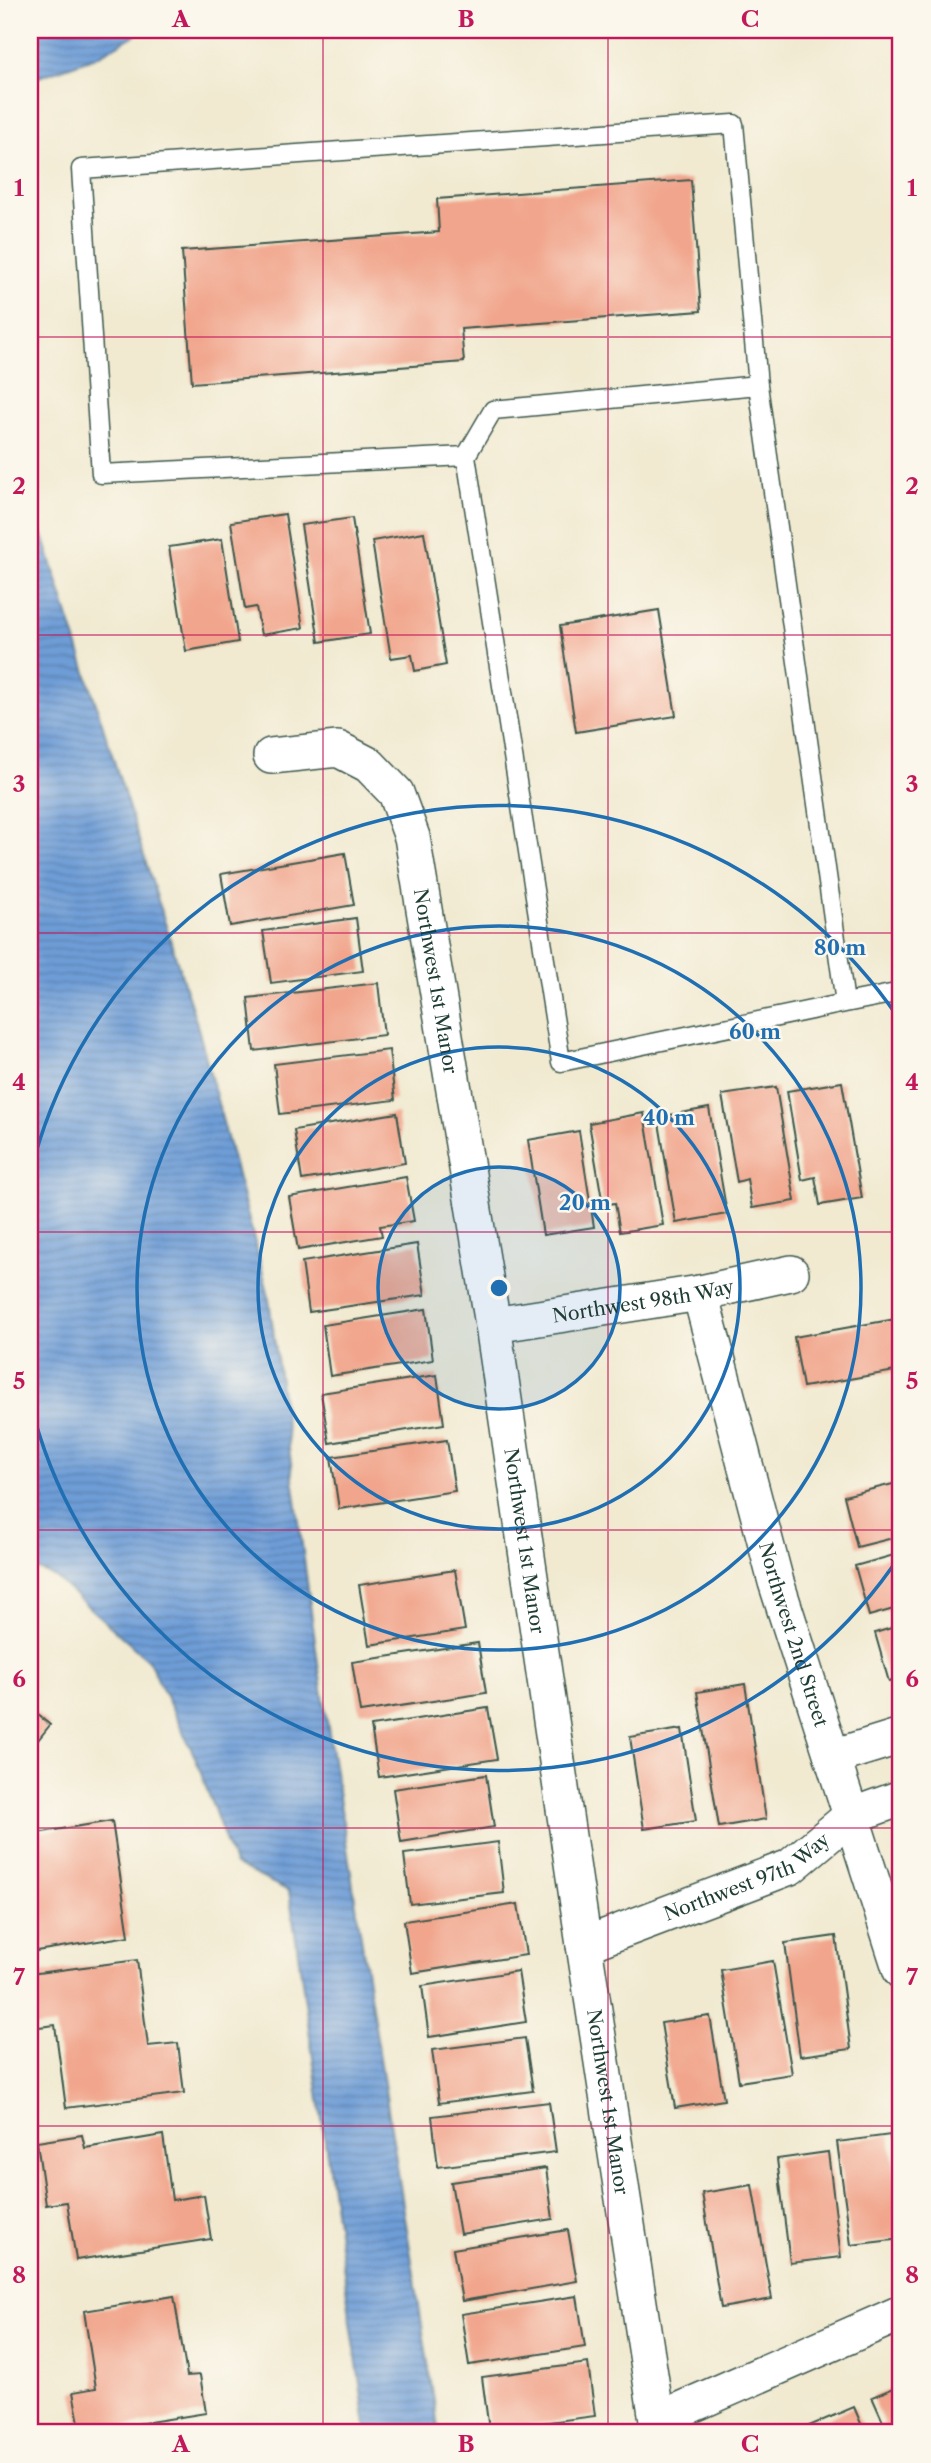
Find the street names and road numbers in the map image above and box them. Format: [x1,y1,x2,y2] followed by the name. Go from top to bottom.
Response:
[409,887,462,1075] street label: Northwest 1st Manor
[551,1275,736,1328] street label: Northwest 98th Way
[499,1447,549,1636] street label: Northwest 1st Manor
[754,1540,833,1730] street label: Northwest 2nd Street
[661,1828,834,1926] street label: Northwest 97th Way
[582,2008,633,2196] street label: Northwest 1st Manor

